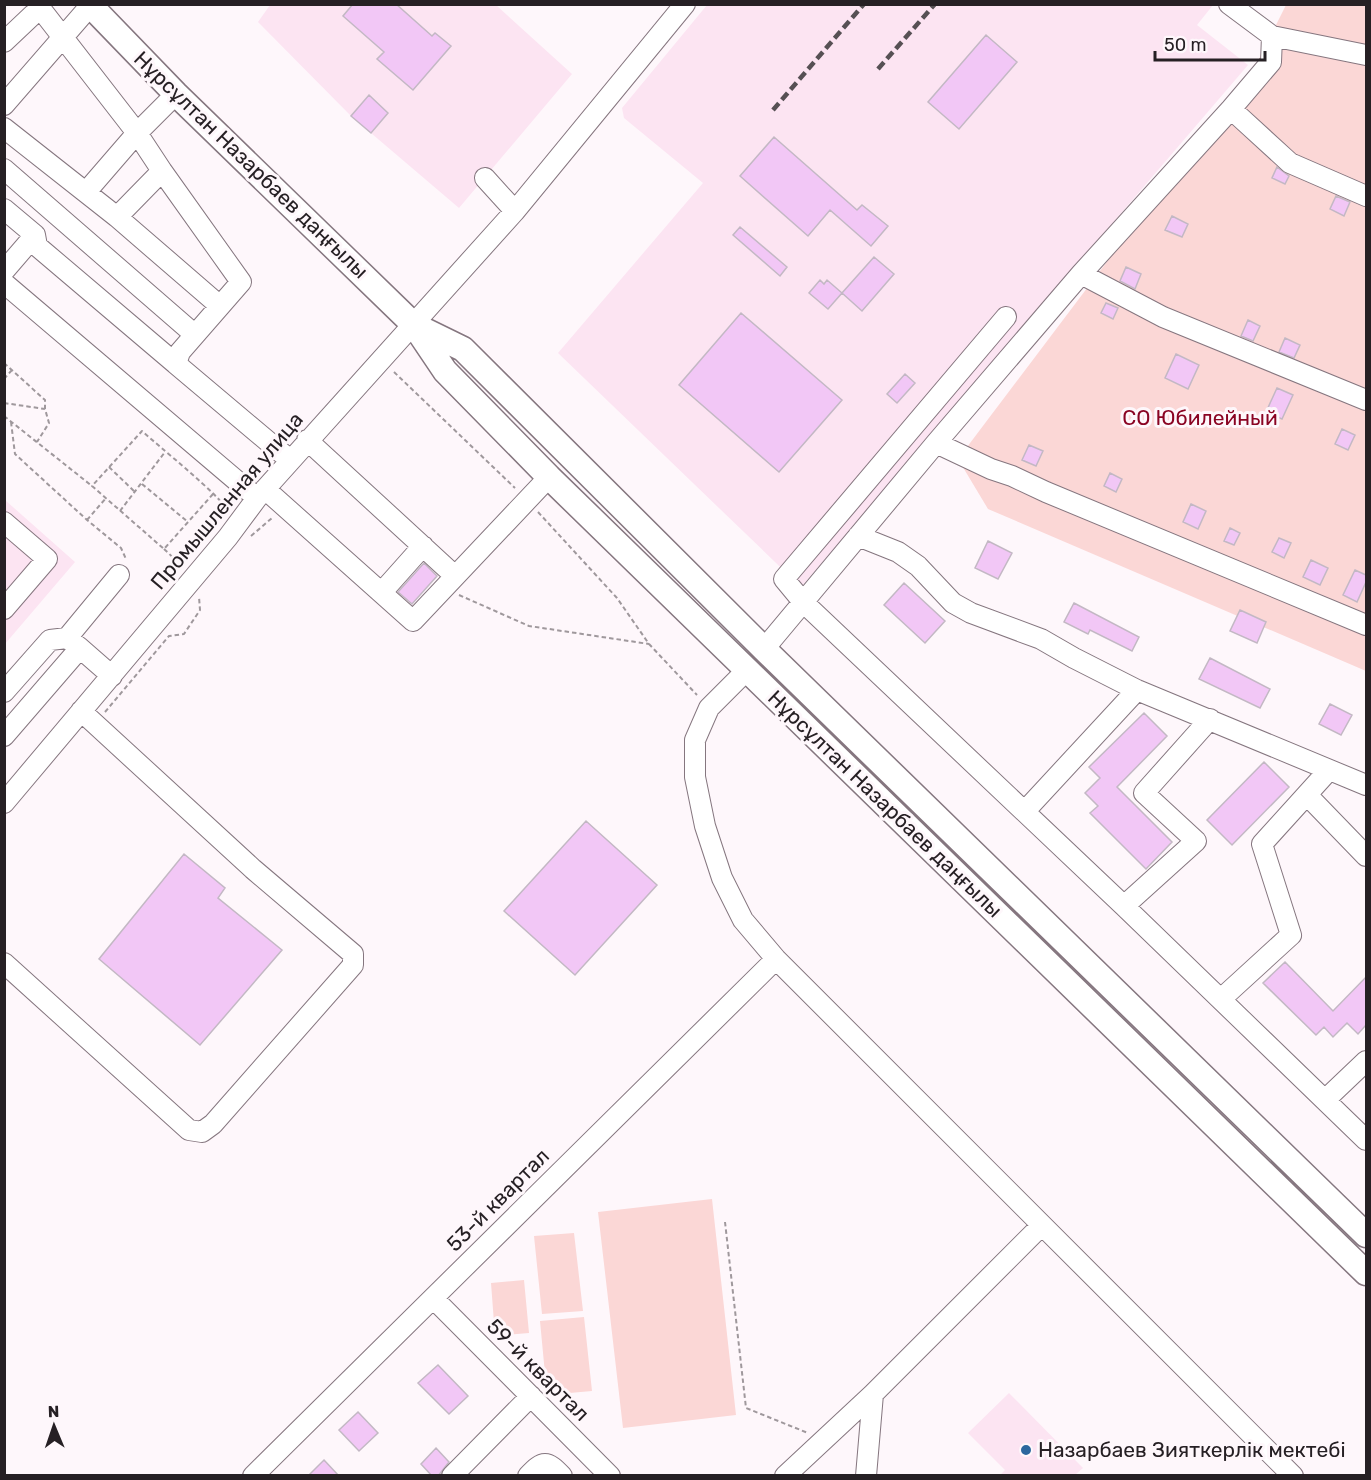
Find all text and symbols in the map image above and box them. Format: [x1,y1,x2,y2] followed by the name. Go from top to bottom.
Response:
[1155,24,1264,62] scale bar
[1164,34,1207,56] text: 50 m
[129,46,374,283] street label: Нұрсұлтан Назарбаев даңғылы
[1122,405,1278,430] park label: СО Юбилейный
[145,407,308,594] street label: Промышленная улица
[763,685,1008,922] street label: Нұрсұлтан Назарбаев даңғылы
[441,1143,554,1256] street label: 53-й квартал
[482,1313,595,1426] street label: 59-й квартал
[24,1396,84,1456] north arrow
[47,1402,60,1421] text: N
[1038,1437,1346,1462] place label: Назарбаев Зияткерлік мектебі
[1019,1443,1033,1457] marker: Назарбаев Зияткерлік мектебі

